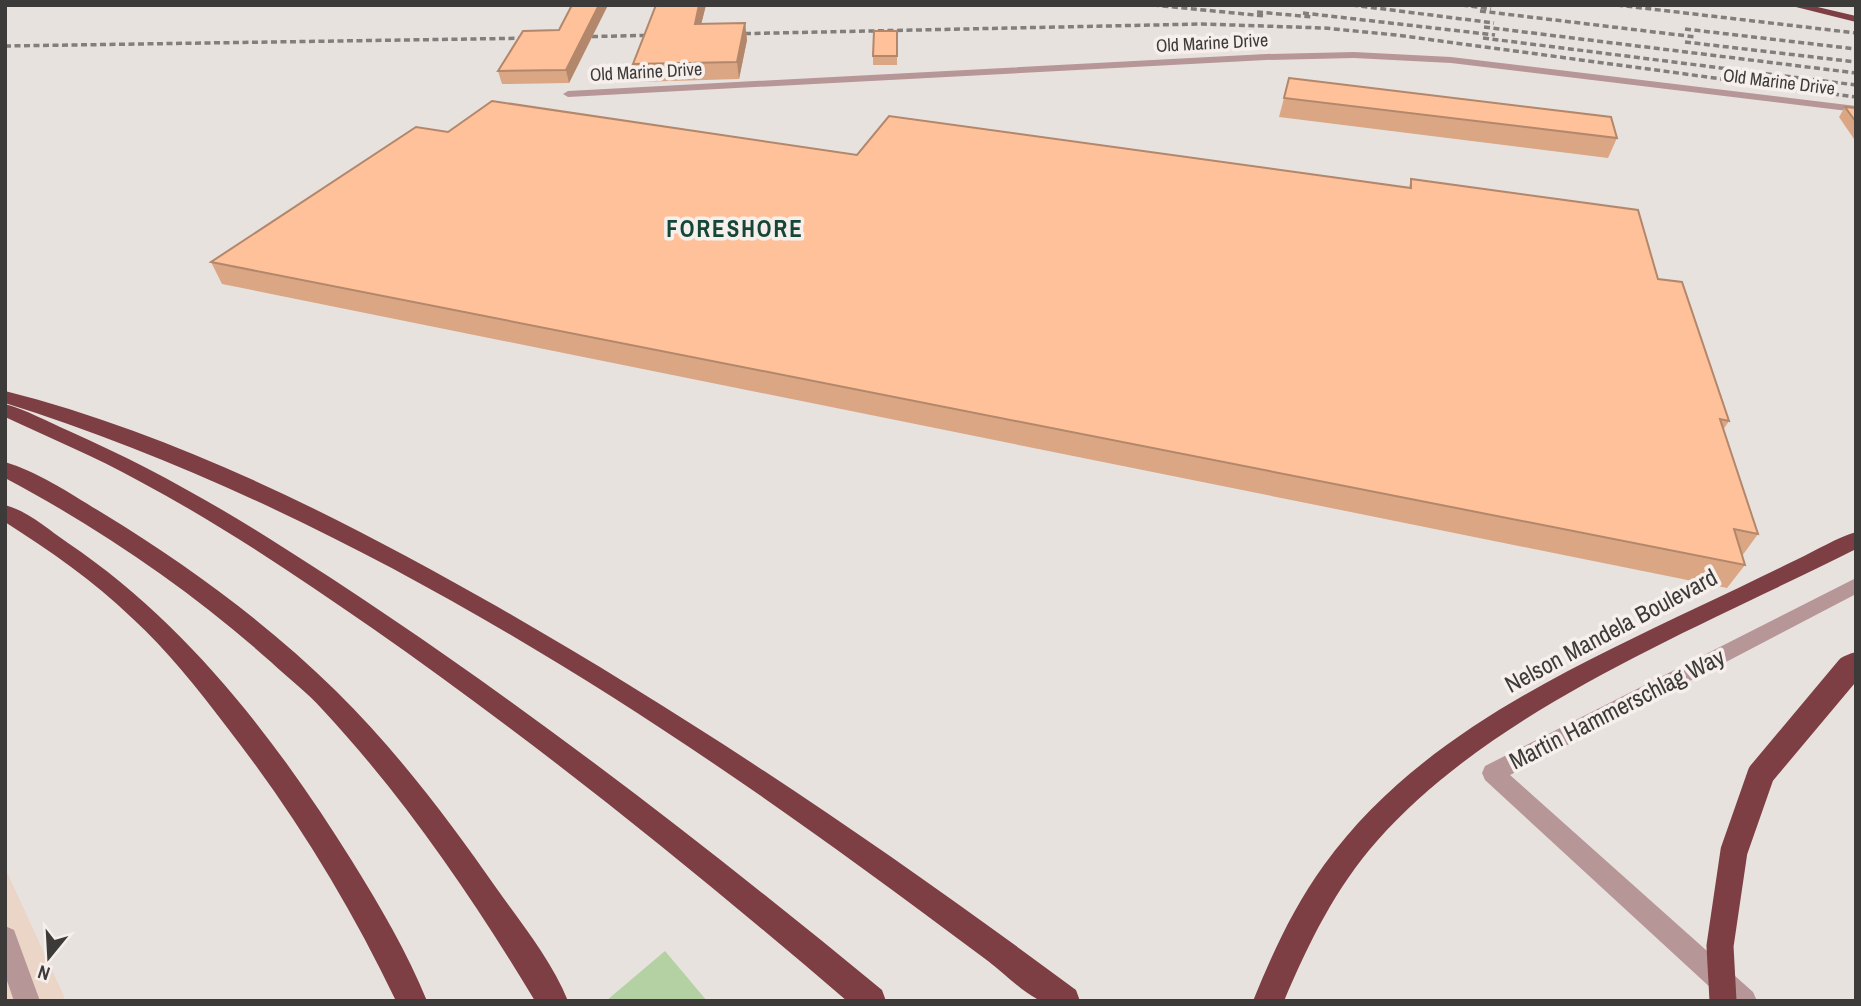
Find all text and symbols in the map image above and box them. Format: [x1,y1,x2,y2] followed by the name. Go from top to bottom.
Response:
[1155,27,1269,58] street label: Old Marine Drive
[589,56,703,87] street label: Old Marine Drive
[1722,62,1836,101] street label: Old Marine Drive
[666,213,804,244] district label: FORESHORE
[1499,561,1722,700] street label: Nelson Mandela Boulevard
[1503,640,1730,776] street label: Martin Hammerschlag Way
[14,922,84,992] north arrow
[34,959,53,987] text: N

